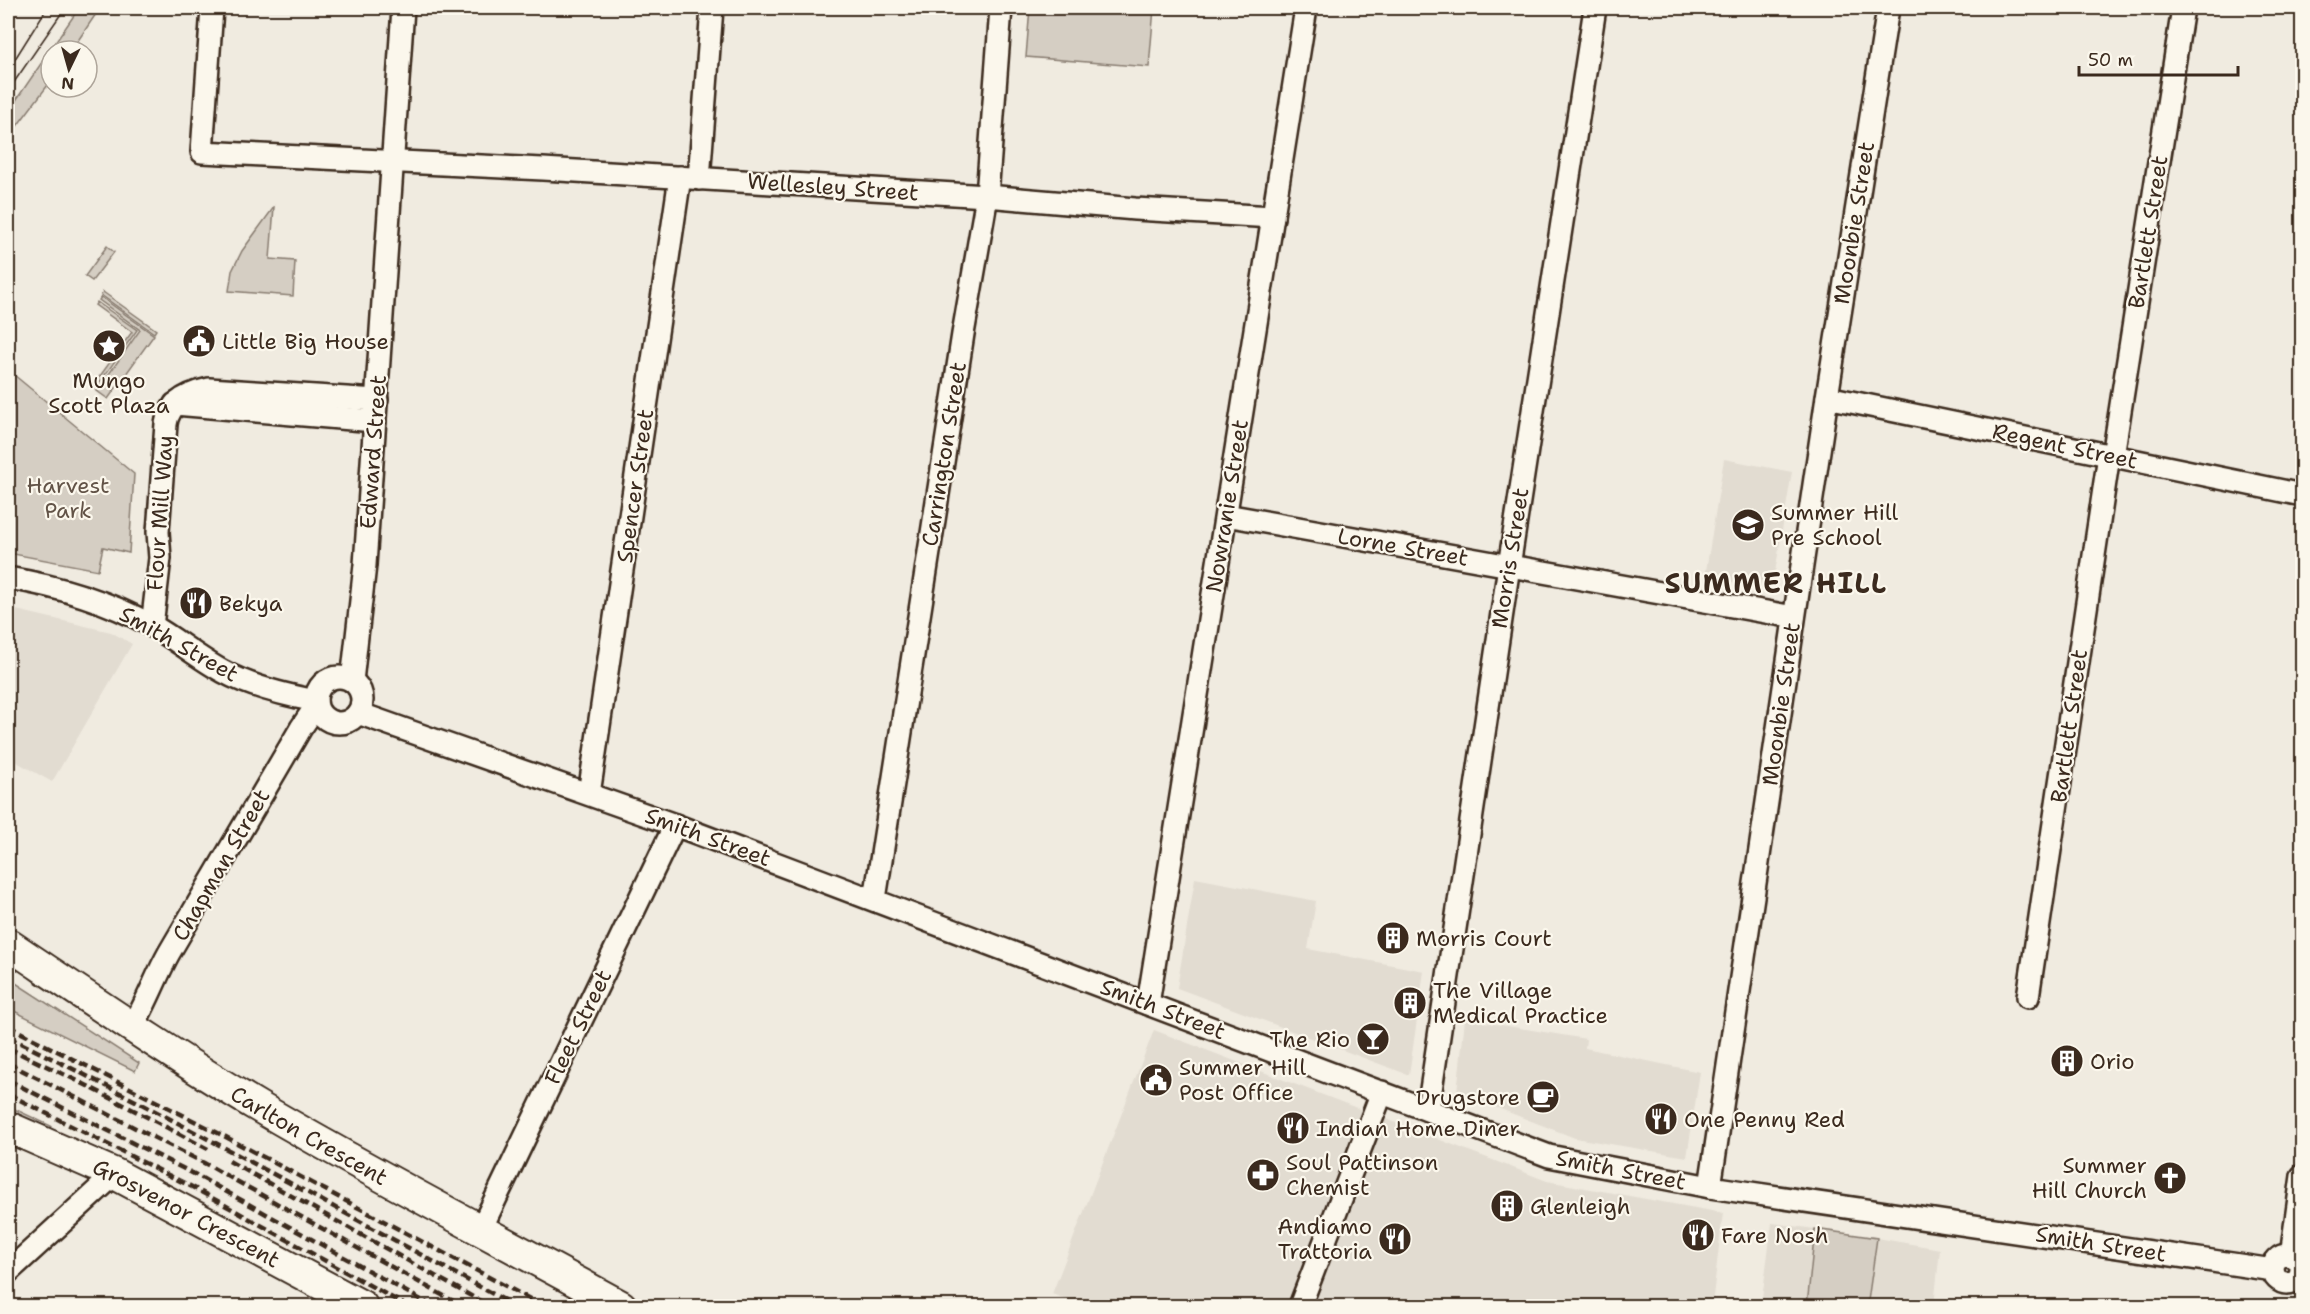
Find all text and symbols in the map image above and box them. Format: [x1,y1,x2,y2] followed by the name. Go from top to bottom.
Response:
[39,39,99,99] north arrow
[2079,39,2238,77] scale bar
[2088,48,2133,72] text: 50 m
[61,72,75,94] text: N
[1827,140,1881,306] street label: Moonbie Street
[2122,153,2174,311] street label: Bartlett Street
[746,167,920,207] street label: Wellesley Street
[181,323,217,359] public building icon: Little Big House
[222,327,389,356] place label: Little Big House
[91,328,127,364] place icon: Mungo Scott Plaza
[915,360,973,548] street label: Carrington Street
[48,366,170,420] place label: Mungo Scott Plaza
[353,374,393,530] street label: Edward Street
[610,407,660,565] street label: Spencer Street
[1990,416,2140,476] street label: Regent Street
[1199,417,1255,595] street label: Nowranie Street
[140,434,180,592] street label: Flour Mill Way
[26,471,110,525] park label: Harvest Park
[1485,485,1535,631] street label: Morris Street
[1771,498,1899,552] place label: Summer Hill Pre School
[1730,507,1766,543] school or university icon: Summer Hill Pre School
[1335,521,1471,573] street label: Lorne Street
[1664,564,1888,602] district label: SUMMER HILL
[178,585,214,621] restaurant icon: Bekya
[219,589,283,618] place label: Bekya
[114,599,244,689] street label: Smith Street
[1755,621,1807,787] street label: Moonbie Street
[2044,647,2094,805] street label: Bartlett Street
[166,784,276,946] street label: Chapman Street
[641,801,775,873] street label: Smith Street
[1375,920,1411,956] building icon: Morris Court
[1416,924,1552,953] place label: Morris Court
[538,965,618,1089] street label: Fleet Street
[1096,972,1230,1046] street label: Smith Street
[1433,976,1608,1030] place label: The Village Medical Practice
[1392,985,1428,1021] building icon: The Village Medical Practice
[1355,1021,1391,1057] bar icon: The Rio
[1270,1025,1350,1054] place label: The Rio
[2049,1043,2085,1079] building icon: Orio
[2090,1047,2135,1076] place label: Orio
[1179,1053,1307,1107] place label: Summer Hill Post Office
[1138,1062,1174,1098] public building icon: Summer Hill Post Office
[225,1079,393,1192] street label: Carlton Crescent
[1525,1079,1561,1115] cafe icon: Drugstore
[1416,1083,1520,1112] place label: Drugstore
[1643,1101,1679,1137] restaurant icon: One Penny Red
[1684,1105,1845,1134] place label: One Penny Red
[1275,1110,1311,1146] restaurant icon: Indian Home Diner
[1316,1114,1520,1143] place label: Indian Home Diner
[1554,1143,1688,1197] street label: Smith Street
[1286,1148,1438,1202] place label: Soul Pattinson Chemist
[2032,1151,2147,1205] place label: Summer Hill Church
[88,1152,285,1274] street label: Grosvenor Crescent
[1245,1157,1281,1193] pharmacy icon: Soul Pattinson Chemist
[2152,1160,2188,1196] church icon: Summer Hill Church
[1489,1188,1525,1224] building icon: Glenleigh
[1530,1192,1630,1221] place label: Glenleigh
[1277,1212,1372,1266] place label: Andiamo Trattoria
[1680,1217,1716,1253] restaurant icon: Fare Nosh
[2034,1219,2168,1269] street label: Smith Street
[1377,1221,1413,1257] restaurant icon: Andiamo Trattoria
[1721,1221,1829,1250] place label: Fare Nosh

